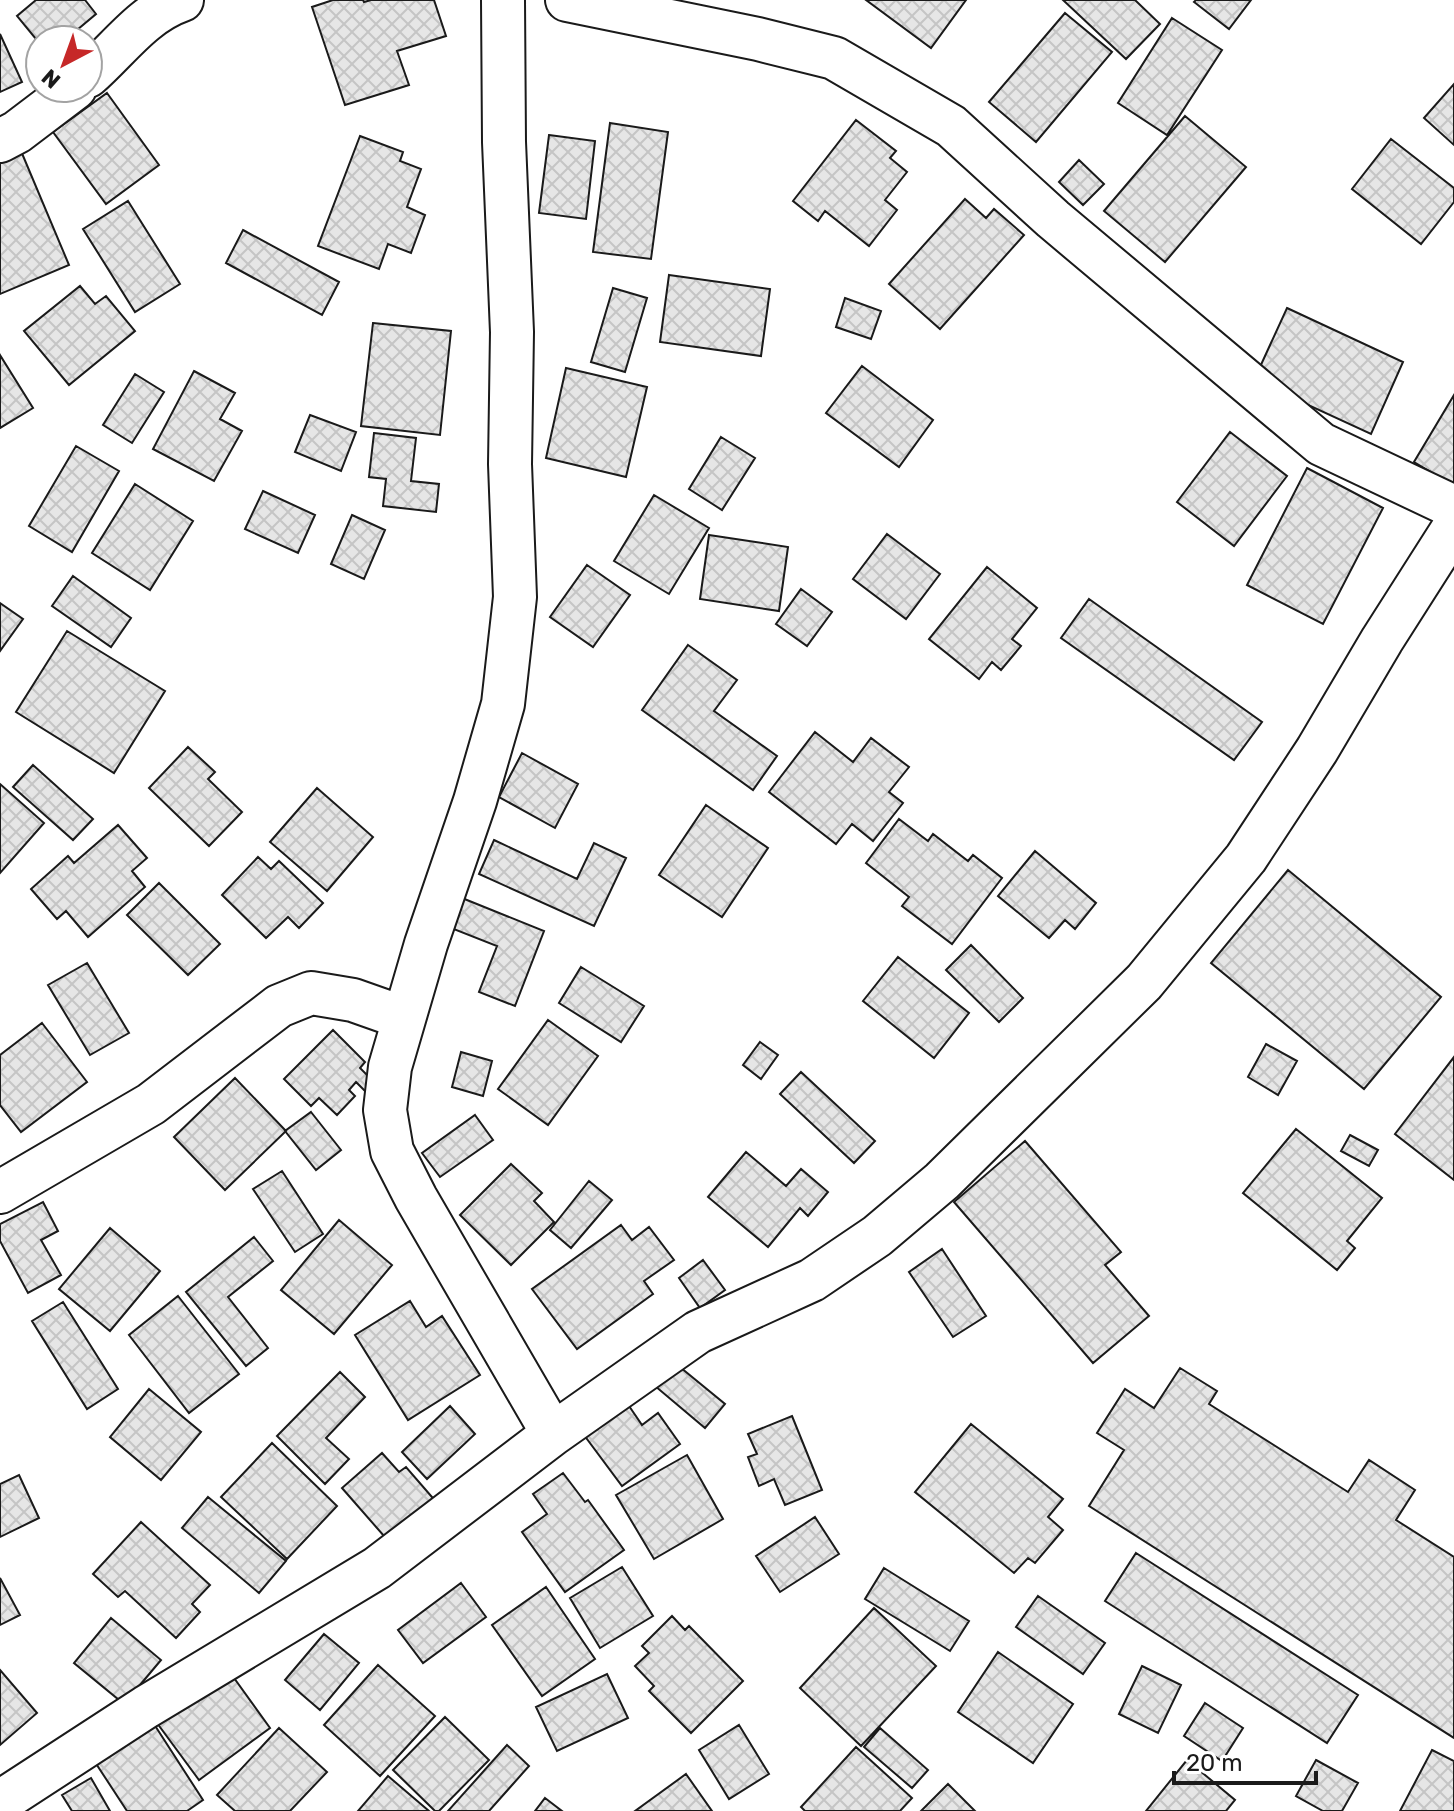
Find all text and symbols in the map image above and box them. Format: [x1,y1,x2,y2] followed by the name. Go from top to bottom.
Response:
[24,24,104,104] north arrow
[36,63,66,94] text: N
[1174,1735,1316,1785] scale bar
[1186,1749,1243,1777] text: 20 m

